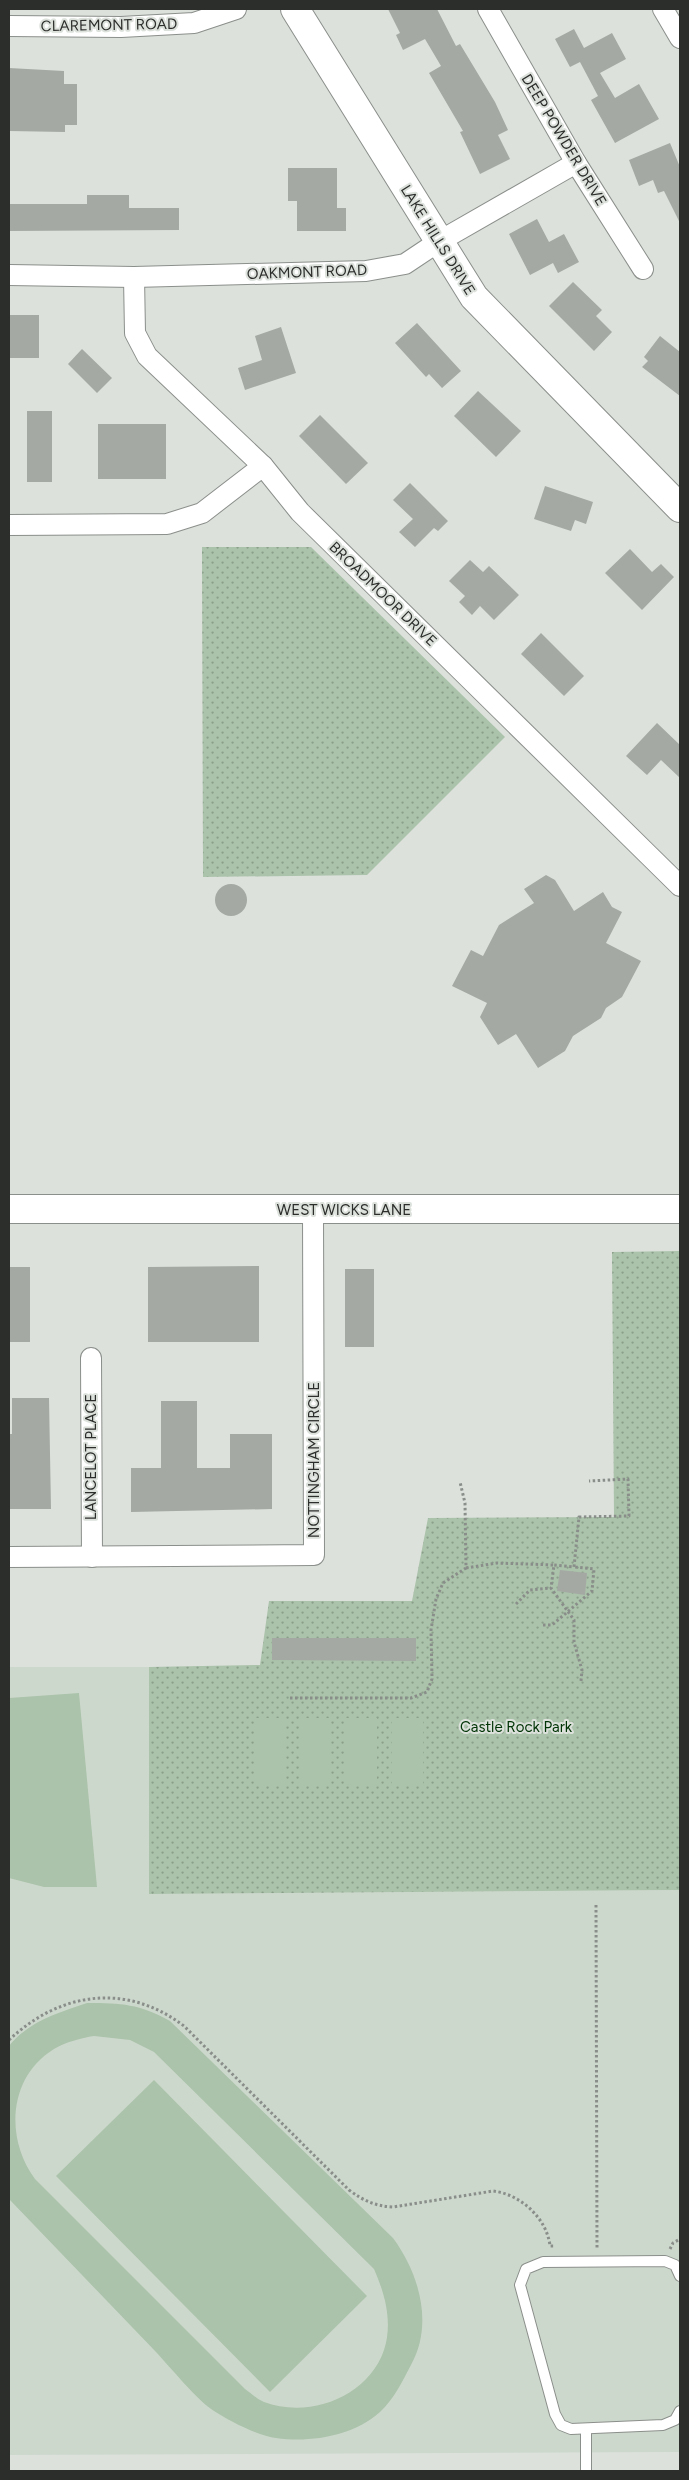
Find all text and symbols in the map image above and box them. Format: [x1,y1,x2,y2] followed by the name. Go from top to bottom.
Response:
[41,15,177,35] street label: CLAREMONT ROAD
[518,71,610,209] street label: DEEP POWDER DRIVE
[397,182,479,298] street label: LAKE HILLS DRIVE
[247,261,367,283] street label: OAKMONT ROAD
[325,538,441,650] street label: BROADMOOR DRIVE
[277,1201,411,1219] street label: WEST WICKS LANE
[305,1382,323,1538] street label: NOTTINGHAM CIRCLE
[82,1394,100,1520] street label: LANCELOT PLACE
[460,1718,573,1736] park label: Castle Rock Park

